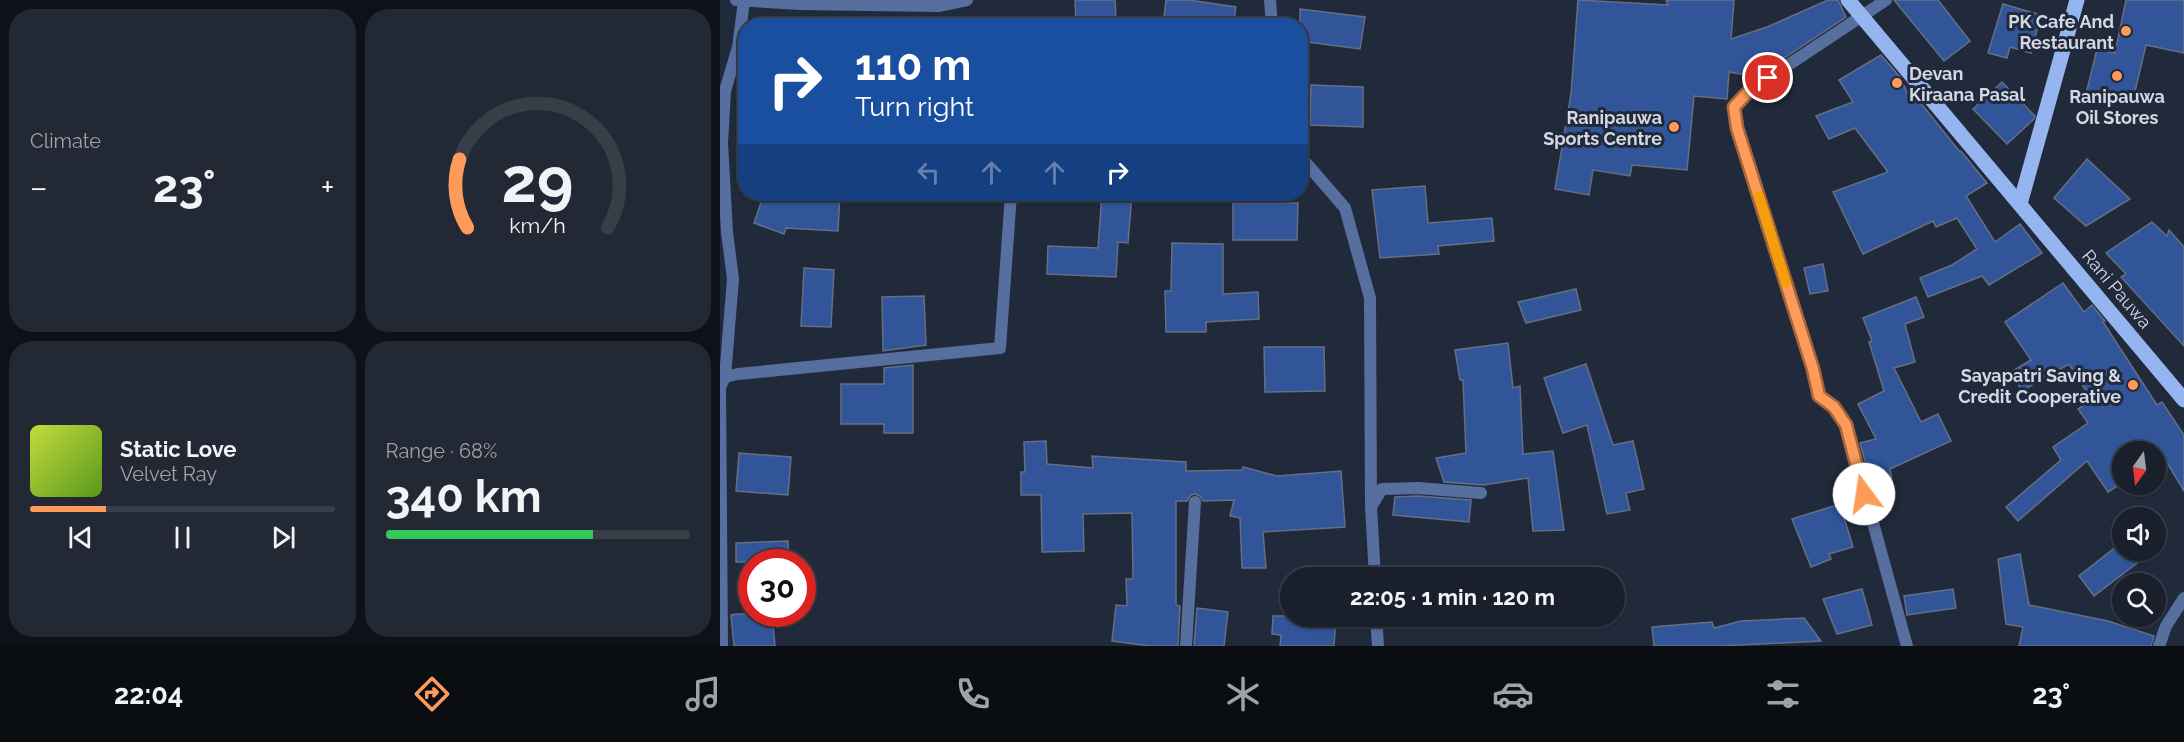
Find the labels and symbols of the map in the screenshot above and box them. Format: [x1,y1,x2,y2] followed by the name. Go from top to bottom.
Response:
[2008,11,2114,53] place label: PK Cafe And Restaurant
[2119,24,2133,38] marker: PK Cafe And Restaurant
[1742,52,1793,103] pin
[1909,63,2025,105] place label: Devan Kiraana Pasal
[2110,69,2124,83] marker: Ranipauwa Oil Stores
[1890,76,1904,90] marker: Devan Kiraana Pasal
[2069,86,2165,128] place label: Ranipauwa Oil Stores
[1543,107,1662,149] place label: Ranipauwa Sports Centre
[1667,120,1681,134] marker: Ranipauwa Sports Centre
[2078,245,2156,333] street label: Rani Pauwa
[1958,365,2121,407] place label: Sayapatri Saving & Credit Cooperative
[2126,378,2140,392] marker: Sayapatri Saving & Credit Cooperative
[2112,441,2166,495] north arrow
[1832,462,1896,526] position arrow
[738,549,816,627] speed limit sign: 30

